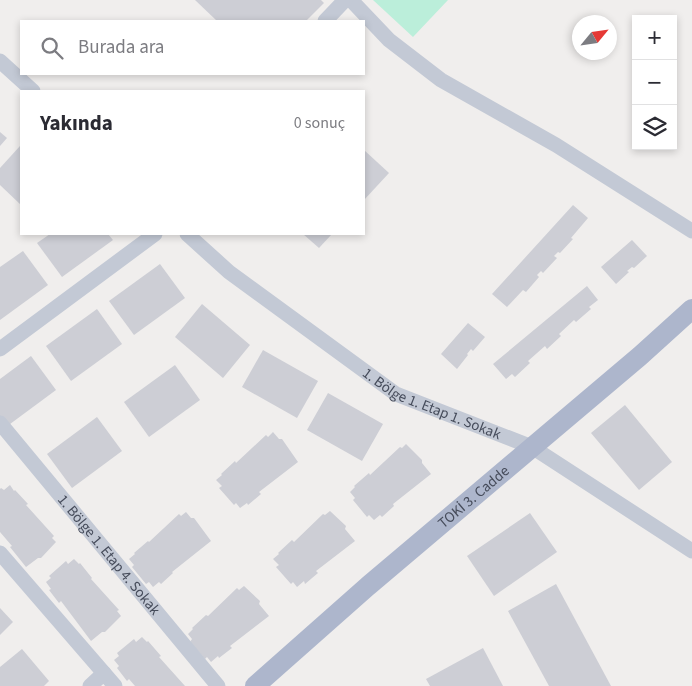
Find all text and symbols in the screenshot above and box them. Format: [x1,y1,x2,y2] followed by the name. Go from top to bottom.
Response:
[572,15,617,60] north arrow
[632,15,677,150] map controls
[632,15,677,60] button: +
[20,20,365,75] search box
[38,34,66,62] icon: search
[78,34,164,61] text: Burada ara
[632,60,677,105] button: −
[632,105,677,150] button: layers
[40,108,113,138] text: Yakında
[294,112,345,134] text: 0 sonuç
[358,363,505,445] street label: 1. Bölge 1. Etap 1. Sokak
[433,460,514,533] street label: TOKİ 3. Cadde
[53,490,166,620] street label: 1. Bölge 1. Etap 4. Sokak

